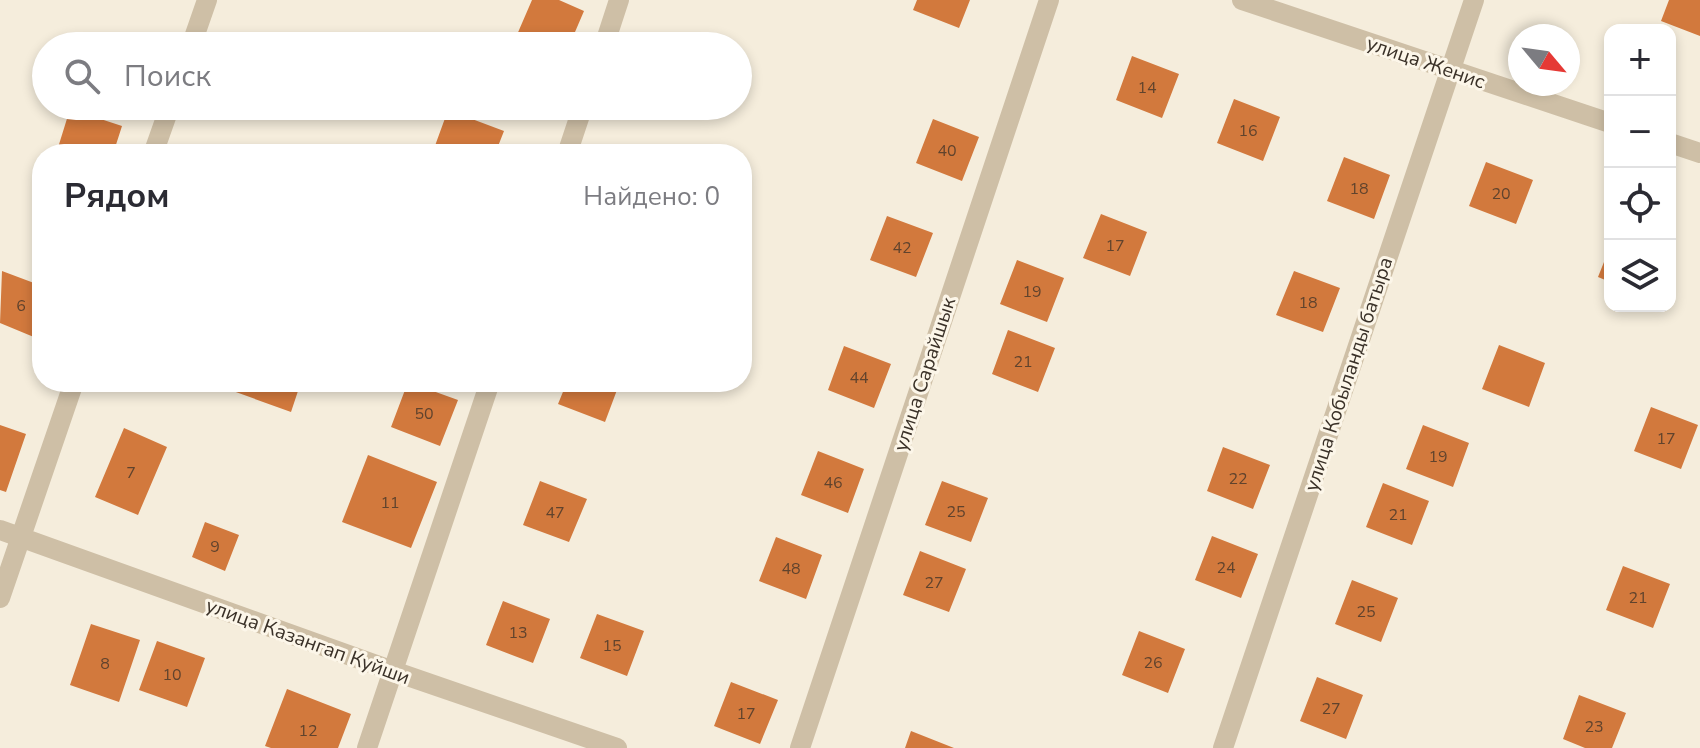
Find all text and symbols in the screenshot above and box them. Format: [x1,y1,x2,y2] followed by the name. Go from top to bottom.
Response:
[1508,24,1580,96] north arrow
[1604,24,1676,312] map controls
[1604,24,1676,96] button: +
[1363,30,1489,95] street label: улица Женис
[32,32,752,120] search box
[60,54,104,98] icon: search
[124,56,211,97] text: Поиск
[1137,77,1157,99] house number: 14
[1604,96,1676,168] button: −
[1238,120,1258,142] house number: 16
[937,140,957,162] house number: 40
[1604,168,1676,240] button: locate
[64,173,170,219] text: Рядом
[1349,178,1369,200] house number: 18
[583,179,720,214] text: Найдено: 0
[1491,183,1511,205] house number: 20
[1105,235,1125,257] house number: 17
[892,237,912,259] house number: 42
[1604,240,1676,312] button: layers
[1298,254,1399,495] street label: улица Кобыланды батыра
[1022,281,1042,303] house number: 19
[1298,292,1318,314] house number: 18
[887,293,962,455] street label: улица Сарайшык
[16,295,26,317] house number: 6
[1013,351,1033,373] house number: 21
[849,367,869,389] house number: 44
[414,403,434,425] house number: 50
[1656,428,1676,450] house number: 17
[1428,446,1448,468] house number: 19
[126,462,136,484] house number: 7
[1228,468,1248,490] house number: 22
[823,472,843,494] house number: 46
[380,492,400,514] house number: 11
[946,501,966,523] house number: 25
[545,502,565,524] house number: 47
[1388,504,1408,526] house number: 21
[210,536,220,558] house number: 9
[1216,557,1236,579] house number: 24
[781,558,801,580] house number: 48
[924,572,944,594] house number: 27
[1628,587,1648,609] house number: 21
[202,592,414,691] street label: улица Казангап Куйши
[1356,601,1376,623] house number: 25
[508,622,528,644] house number: 13
[602,635,622,657] house number: 15
[1143,652,1163,674] house number: 26
[100,653,110,675] house number: 8
[162,664,182,686] house number: 10
[1321,698,1341,720] house number: 27
[736,703,756,725] house number: 17
[1584,716,1604,738] house number: 23
[298,720,318,742] house number: 12

